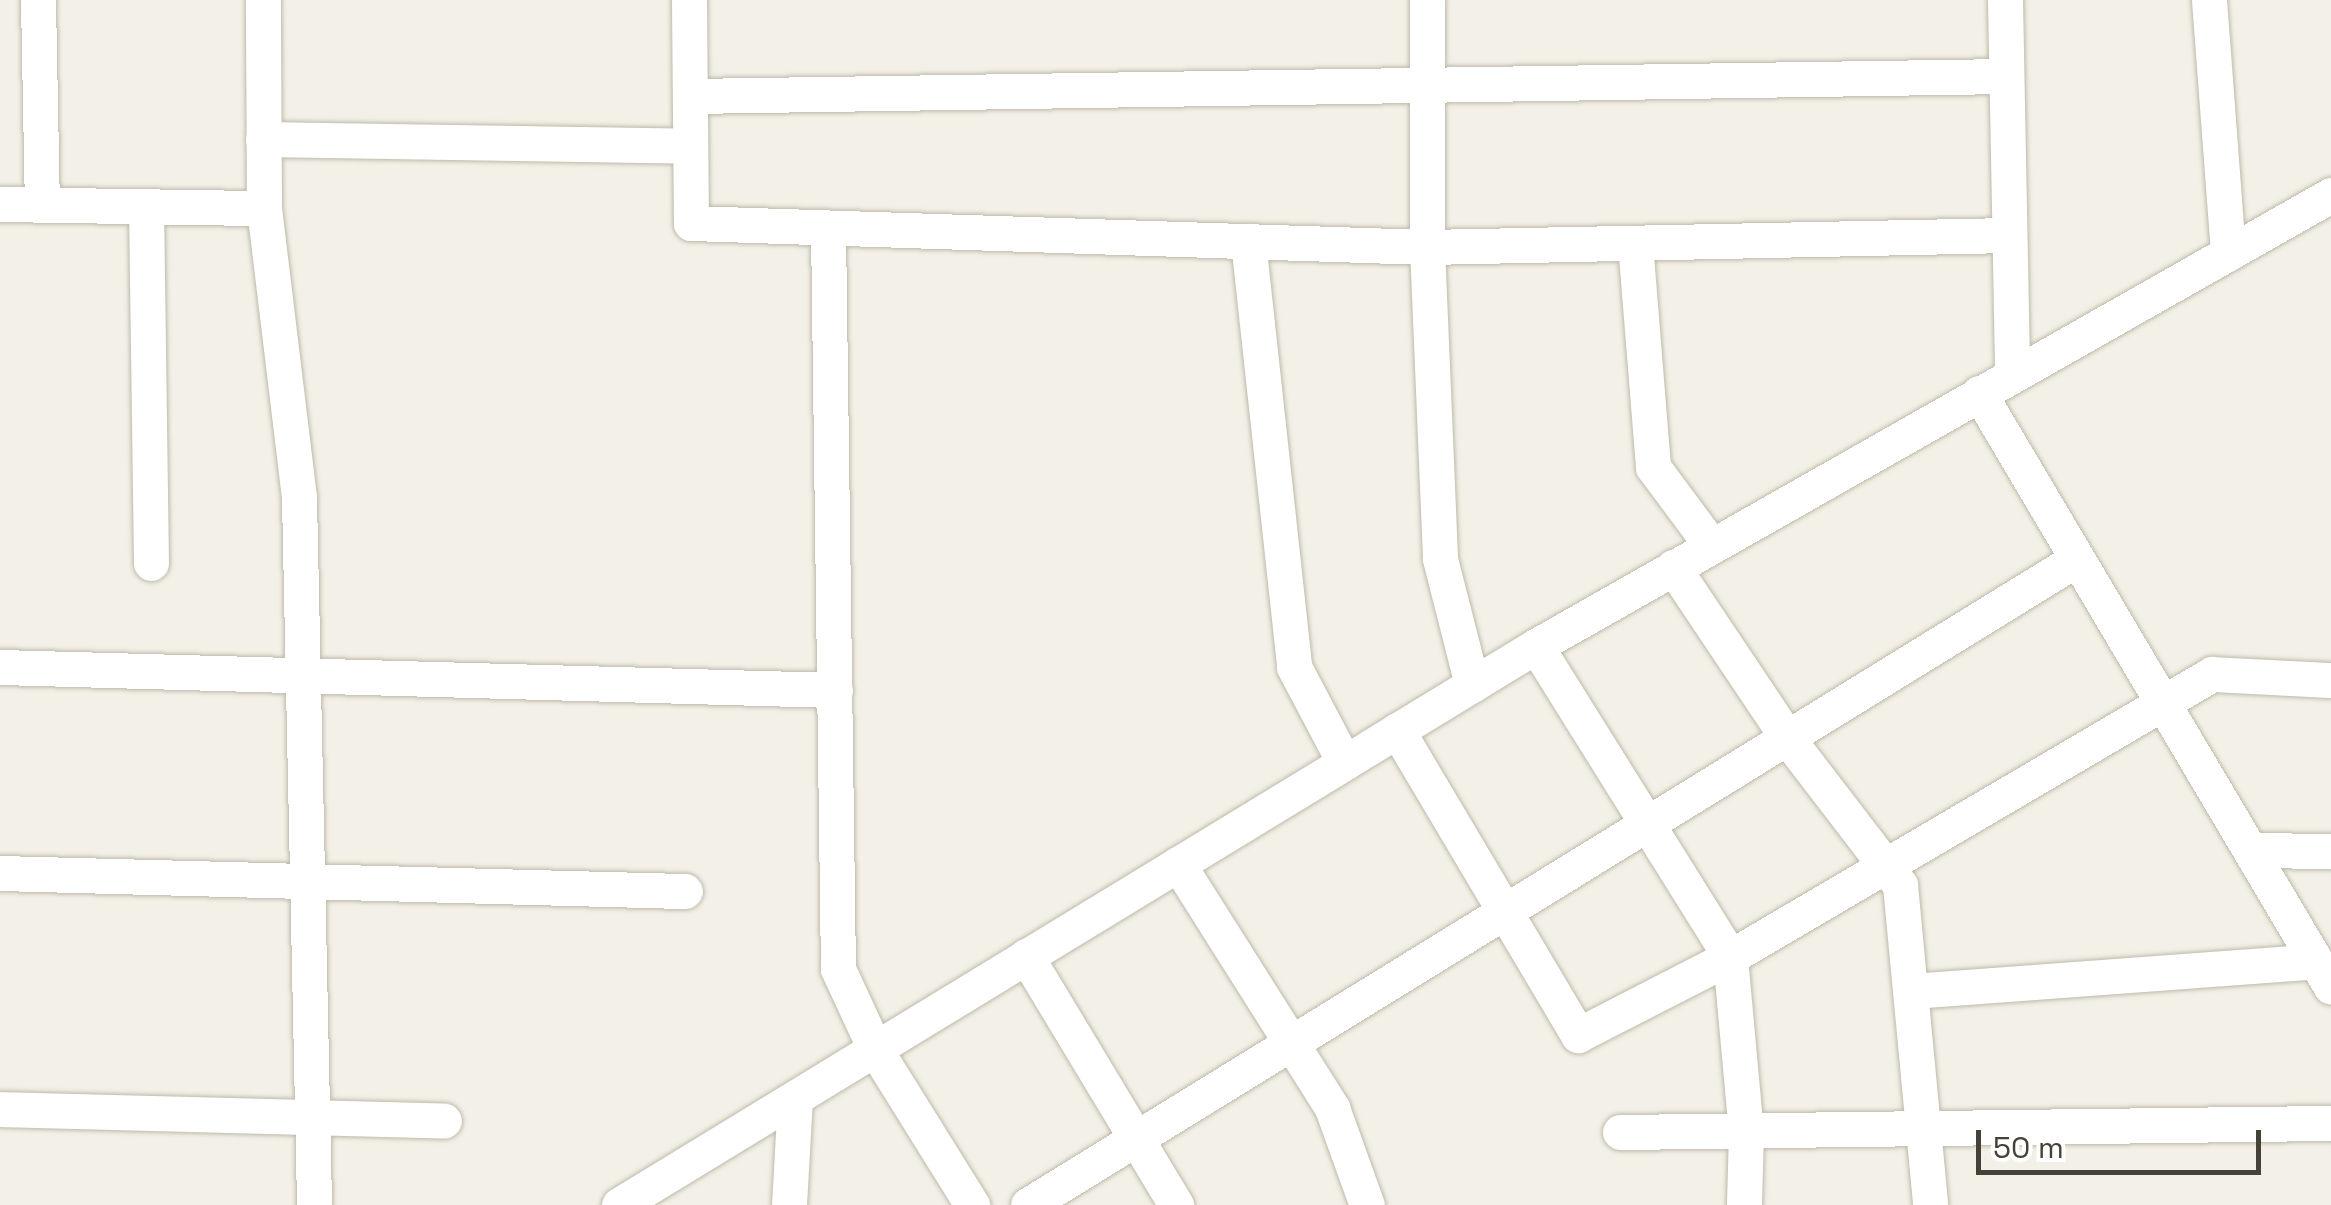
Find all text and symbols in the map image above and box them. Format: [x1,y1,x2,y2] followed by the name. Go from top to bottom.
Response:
[1981,1110,2266,1172] scale bar
[1993,1128,2064,1167] text: 50 m

